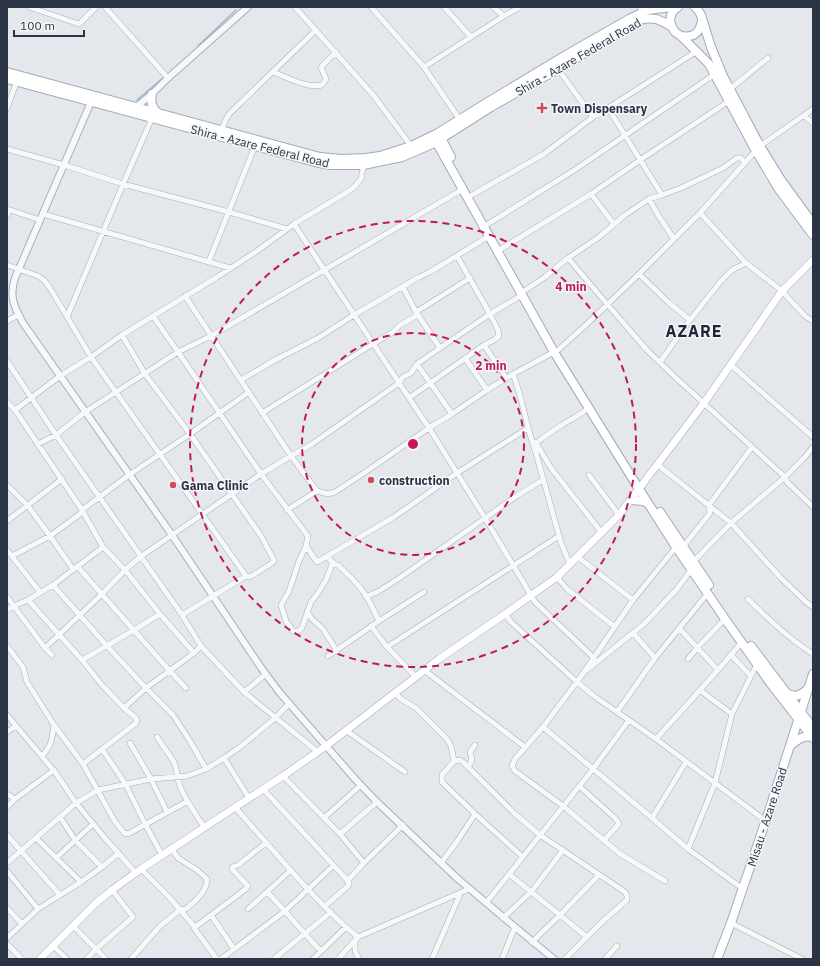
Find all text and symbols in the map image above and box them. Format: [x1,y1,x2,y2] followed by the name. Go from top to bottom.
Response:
[14,12,84,38] scale bar
[513,15,643,99] street label: Shira - Azare Federal Road
[20,18,55,33] text: 100 m
[551,101,648,116] place label: Town Dispensary
[536,102,548,114] marker: Town Dispensary
[189,121,331,171] street label: Shira - Azare Federal Road
[555,279,587,294] text: 4 min
[665,321,723,341] district label: AZARE
[475,358,507,373] text: 2 min
[406,437,420,451] centre of rings
[379,473,450,488] place label: construction
[366,475,376,485] marker: construction
[181,478,249,493] place label: Gama Clinic
[168,480,178,490] marker: Gama Clinic
[744,766,790,868] street label: Misau - Azare Road

